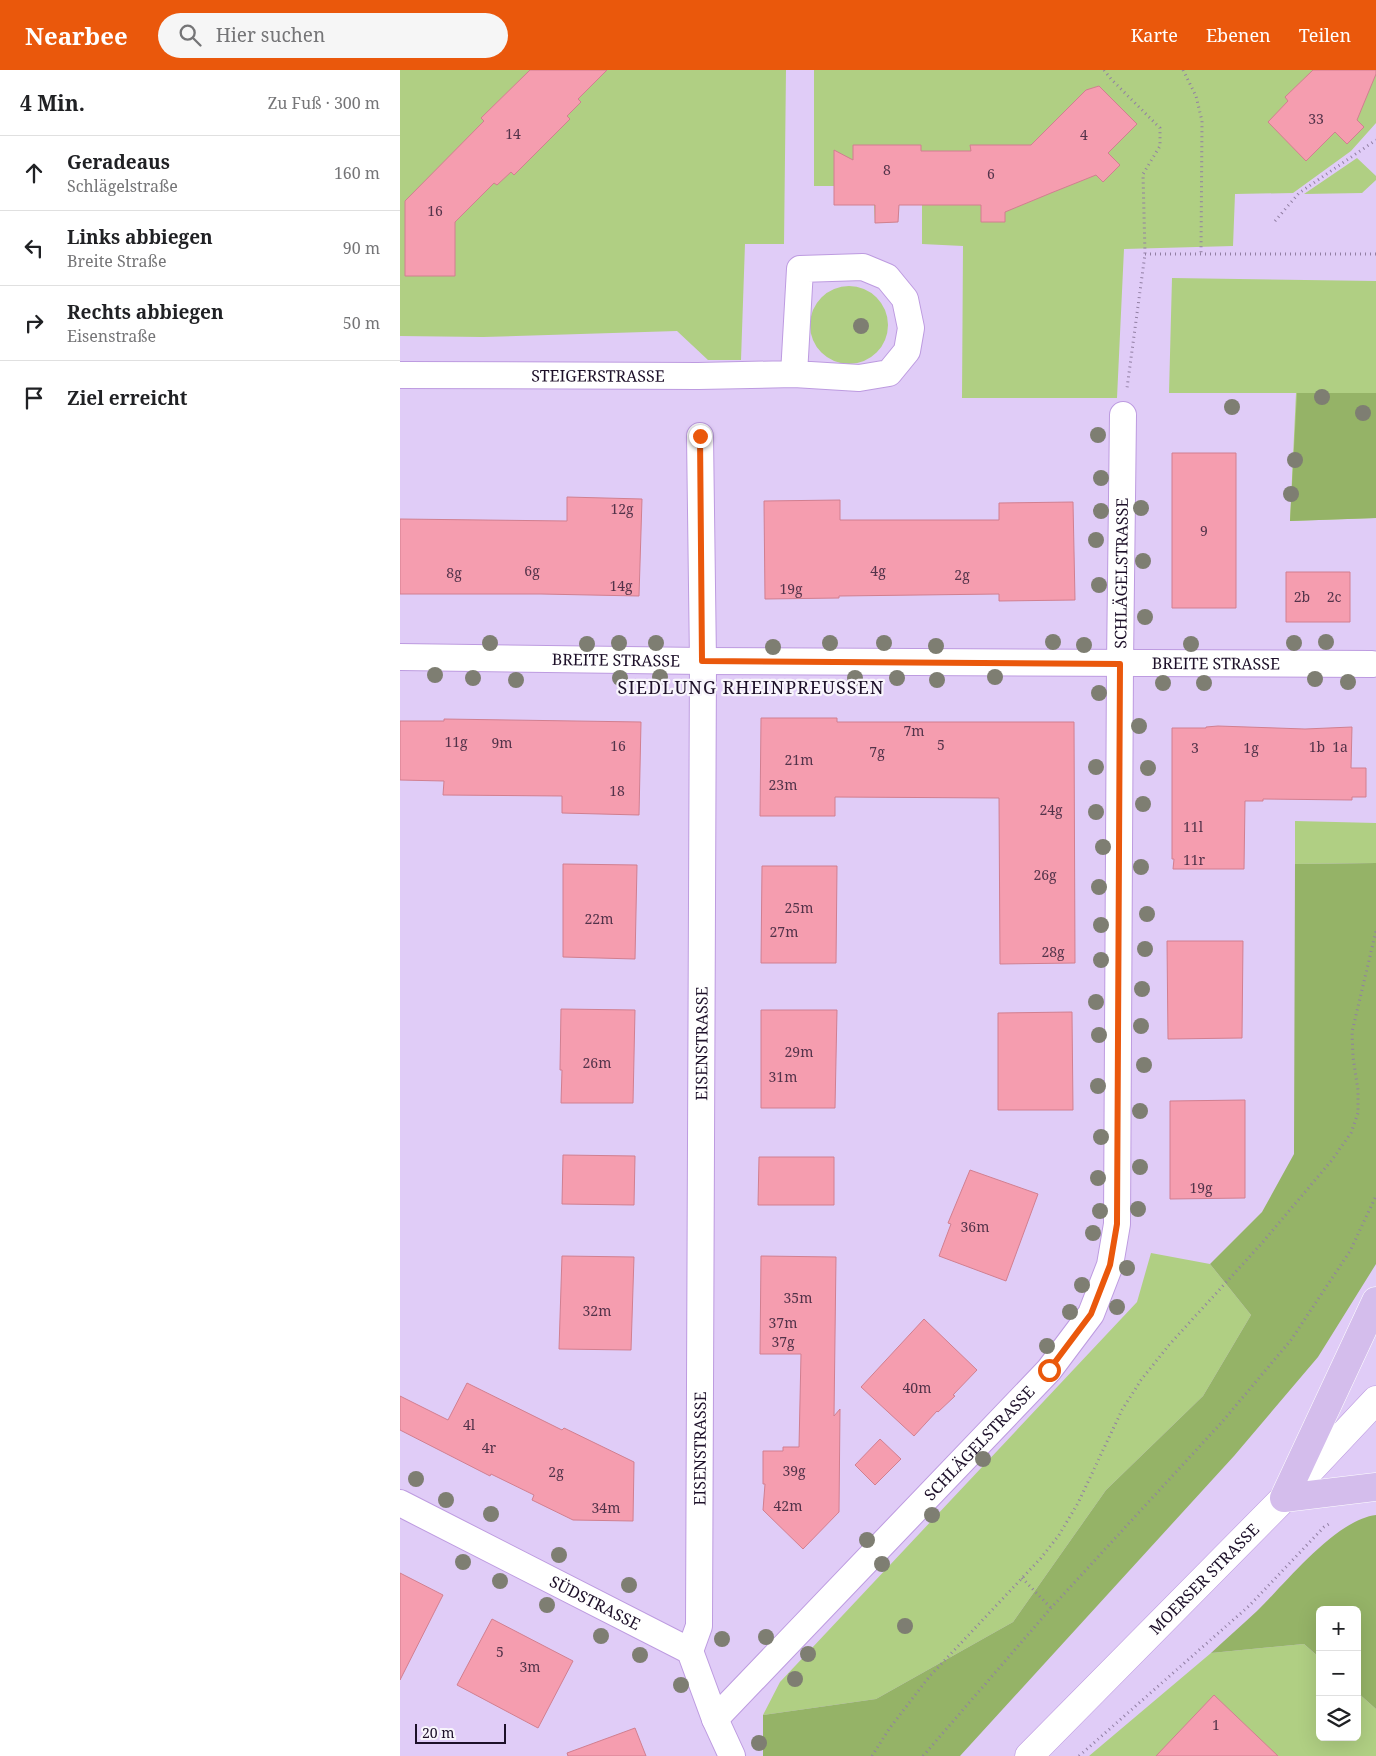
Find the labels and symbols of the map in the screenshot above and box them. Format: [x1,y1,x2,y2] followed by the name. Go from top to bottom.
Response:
[1308,109,1324,128] house number: 33
[505,124,521,143] house number: 14
[1080,125,1088,144] house number: 4
[883,160,891,179] house number: 8
[987,164,995,183] house number: 6
[427,201,443,220] house number: 16
[531,364,665,387] street label: STEIGERSTRASSE
[689,425,712,448] route end
[1109,498,1133,649] street label: SCHLÄGELSTRASSE
[610,499,634,518] house number: 12g
[1200,521,1208,540] house number: 9
[524,561,540,580] house number: 6g
[870,561,886,580] house number: 4g
[446,563,462,582] house number: 8g
[954,565,970,584] house number: 2g
[609,576,633,595] house number: 14g
[779,579,803,598] house number: 19g
[1294,587,1310,606] house number: 2b
[1327,587,1341,606] house number: 2c
[552,648,680,672] street label: BREITE STRASSE
[1152,652,1280,675] street label: BREITE STRASSE
[617,675,885,699] district label: SIEDLUNG RHEINPREUSSEN
[903,721,925,740] house number: 7m
[444,732,468,751] house number: 11g
[491,733,513,752] house number: 9m
[937,735,945,754] house number: 5
[610,736,626,755] house number: 16
[1309,737,1325,756] house number: 1b
[1332,737,1348,756] house number: 1a
[1191,738,1199,757] house number: 3
[1243,738,1259,757] house number: 1g
[869,742,885,761] house number: 7g
[785,750,813,769] house number: 21m
[769,775,797,794] house number: 23m
[609,781,625,800] house number: 18
[1039,800,1063,819] house number: 24g
[1183,817,1204,836] house number: 11l
[1183,850,1206,869] house number: 11r
[1033,865,1057,884] house number: 26g
[785,898,813,917] house number: 25m
[585,909,613,928] house number: 22m
[770,922,798,941] house number: 27m
[1041,942,1065,961] house number: 28g
[690,986,713,1101] street label: EISENSTRASSE
[785,1042,813,1061] house number: 29m
[583,1053,611,1072] house number: 26m
[769,1067,797,1086] house number: 31m
[1189,1178,1213,1197] house number: 19g
[961,1217,989,1236] house number: 36m
[784,1288,812,1307] house number: 35m
[583,1301,611,1320] house number: 32m
[769,1313,797,1332] house number: 37m
[771,1332,795,1351] house number: 37g
[1038,1359,1061,1382] route start
[903,1378,931,1397] house number: 40m
[919,1381,1039,1505] street label: SCHLÄGELSTRASSE
[688,1391,711,1506] street label: EISENSTRASSE
[463,1415,476,1434] house number: 4l
[482,1438,497,1457] house number: 4r
[782,1461,806,1480] house number: 39g
[548,1462,564,1481] house number: 2g
[774,1496,802,1515] house number: 42m
[592,1498,620,1517] house number: 34m
[1144,1518,1264,1639] street label: MOERSER STRASSE
[546,1570,644,1635] street label: SÜDSTRASSE
[496,1642,504,1661] house number: 5
[519,1657,541,1676] house number: 3m
[1212,1715,1220,1734] house number: 1
[415,1721,506,1744] scale bar

